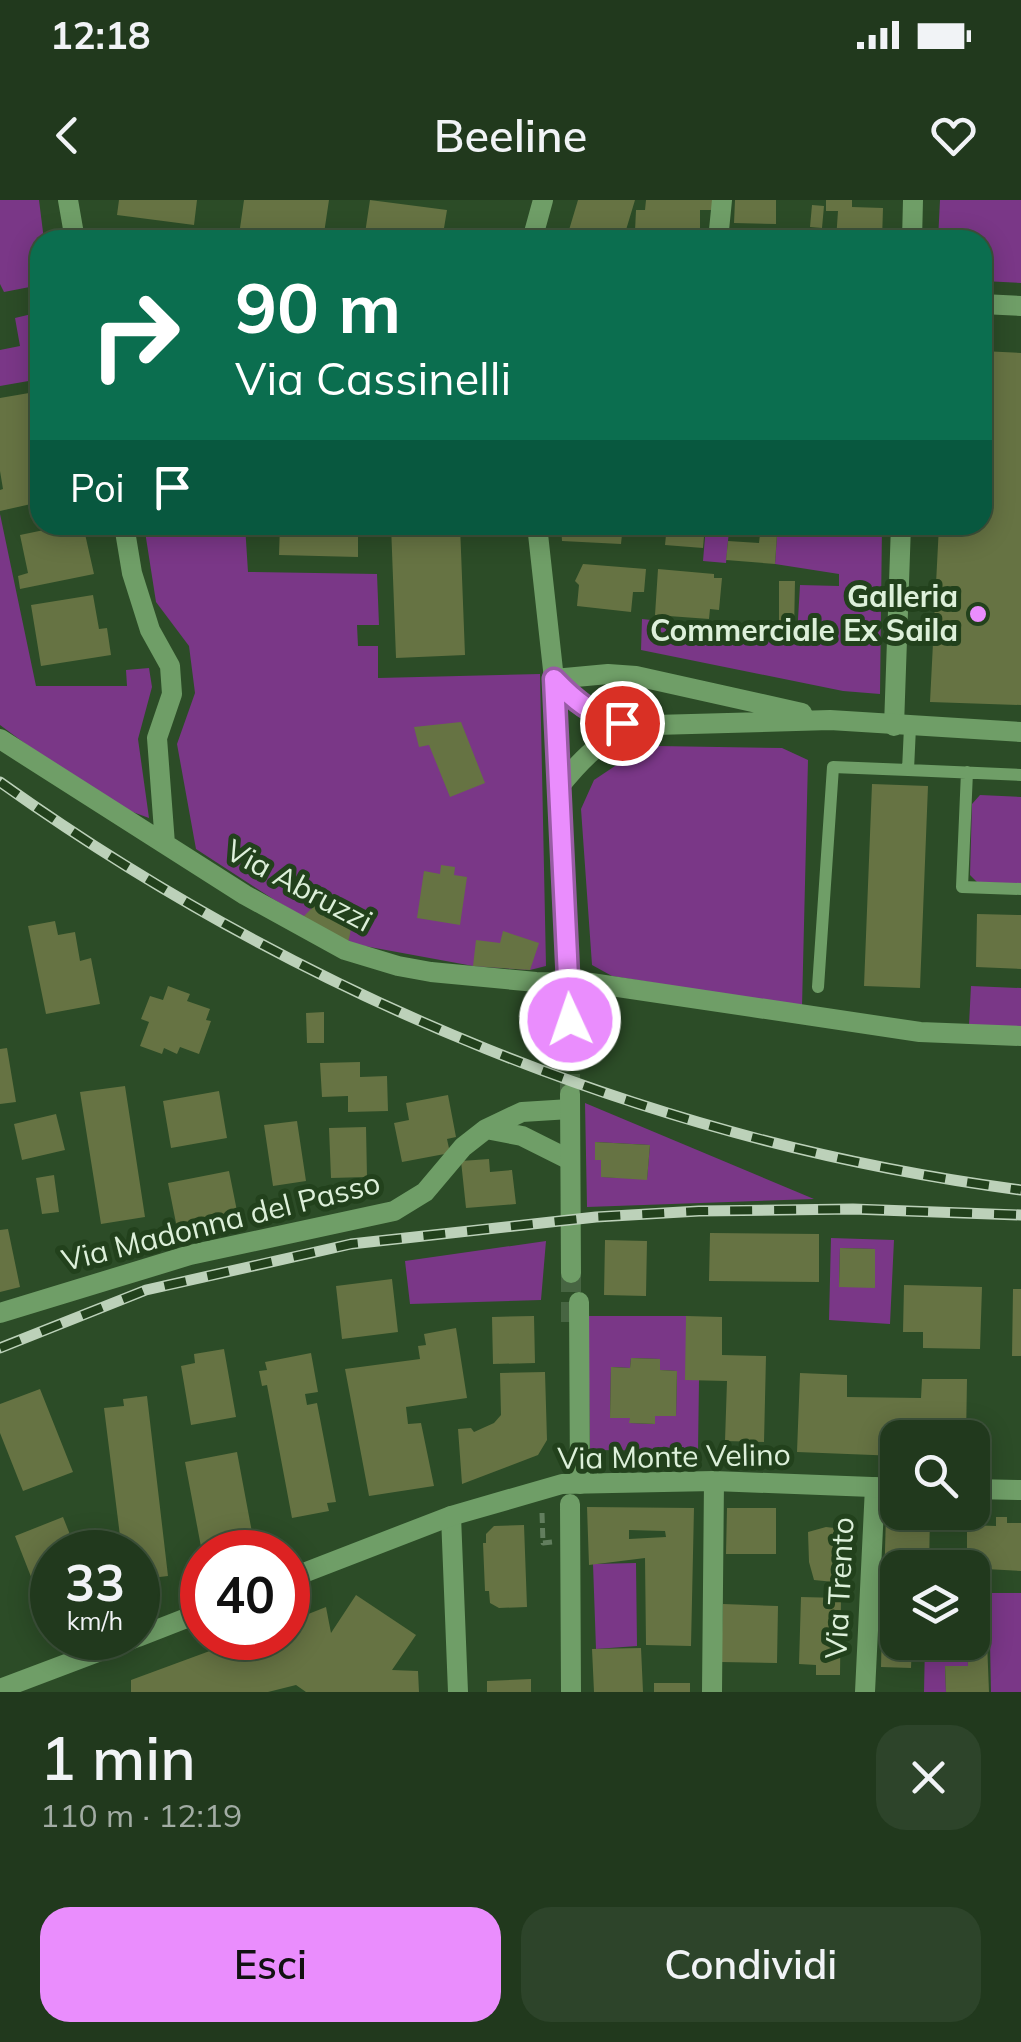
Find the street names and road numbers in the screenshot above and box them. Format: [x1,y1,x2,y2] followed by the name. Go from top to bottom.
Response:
[220,831,379,940] street label: Via Abruzzi
[58,1163,384,1279] street label: Via Madonna del Passo
[557,1435,791,1477] street label: Via Monte Velino
[816,1516,862,1660] street label: Via Trento

